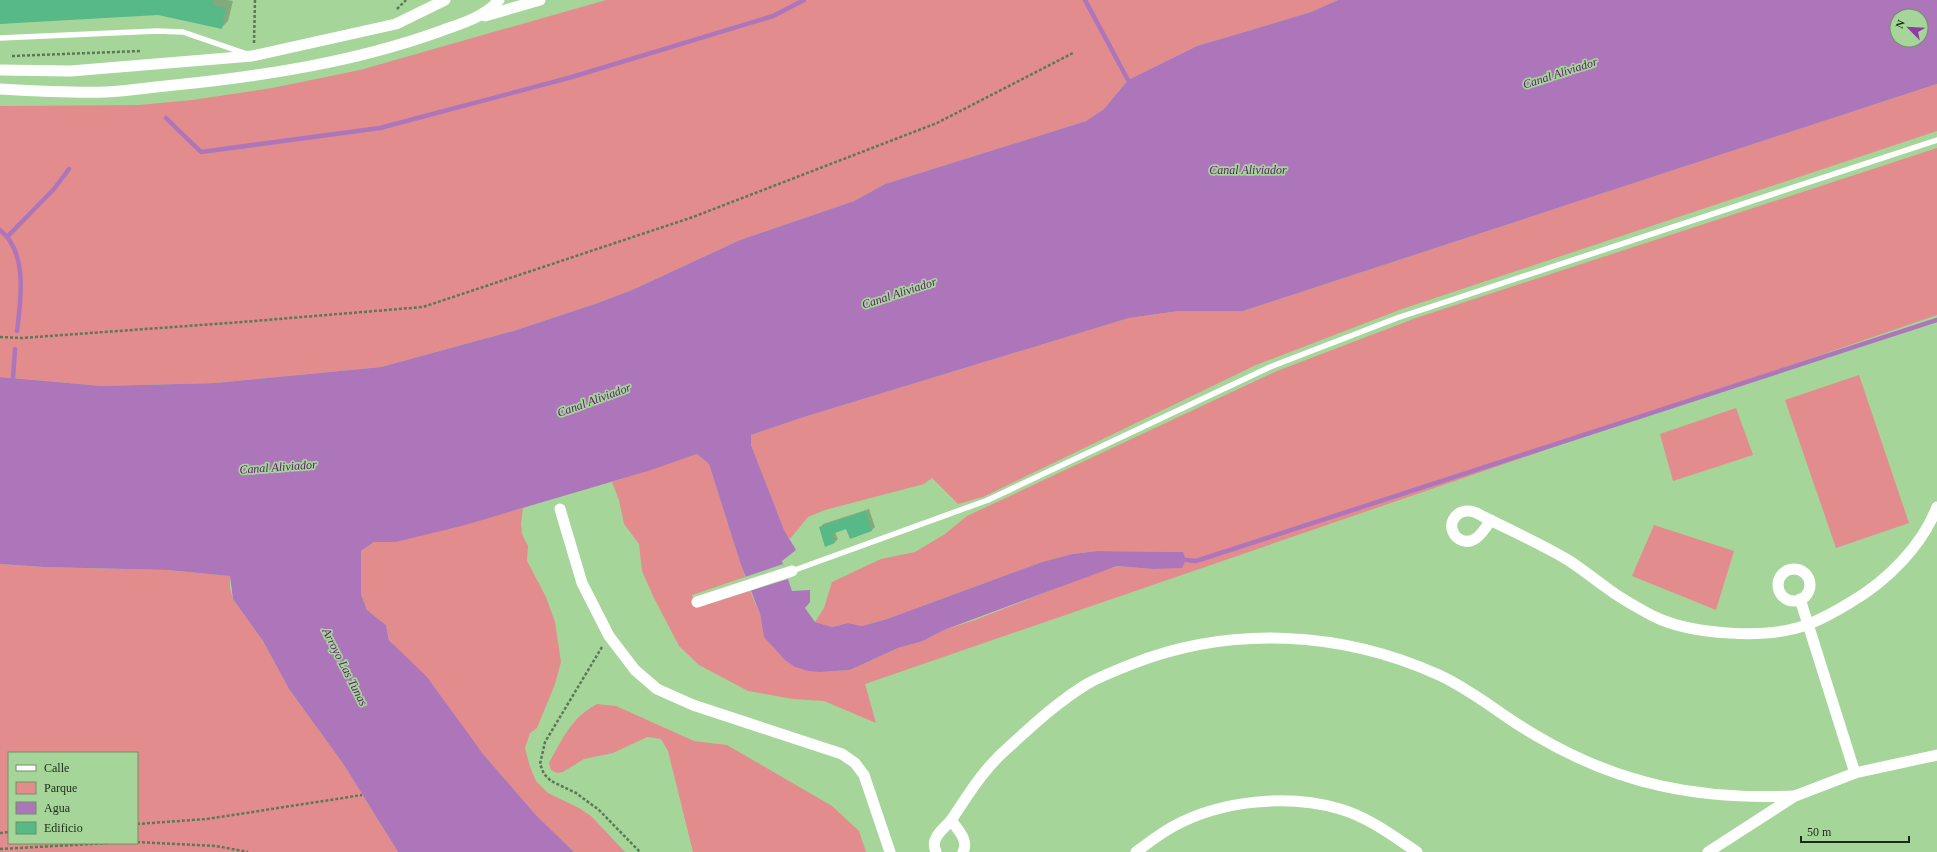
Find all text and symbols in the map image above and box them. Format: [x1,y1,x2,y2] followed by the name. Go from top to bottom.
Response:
[1889,8,1929,48] north arrow
[1893,18,1907,30] text: N
[1521,54,1599,92] water label: Canal Aliviador
[1209,163,1287,177] water label: Canal Aliviador
[860,274,938,312] water label: Canal Aliviador
[555,380,633,420] water label: Canal Aliviador
[239,457,317,477] water label: Canal Aliviador
[319,625,371,709] water label: Arroyo Las Tunas
[8,752,138,844] legend
[44,761,69,775] text: Calle
[44,781,77,795] text: Parque
[44,801,71,815] text: Agua
[1801,818,1909,844] scale bar
[44,821,83,835] text: Edificio
[1807,825,1832,839] text: 50 m

